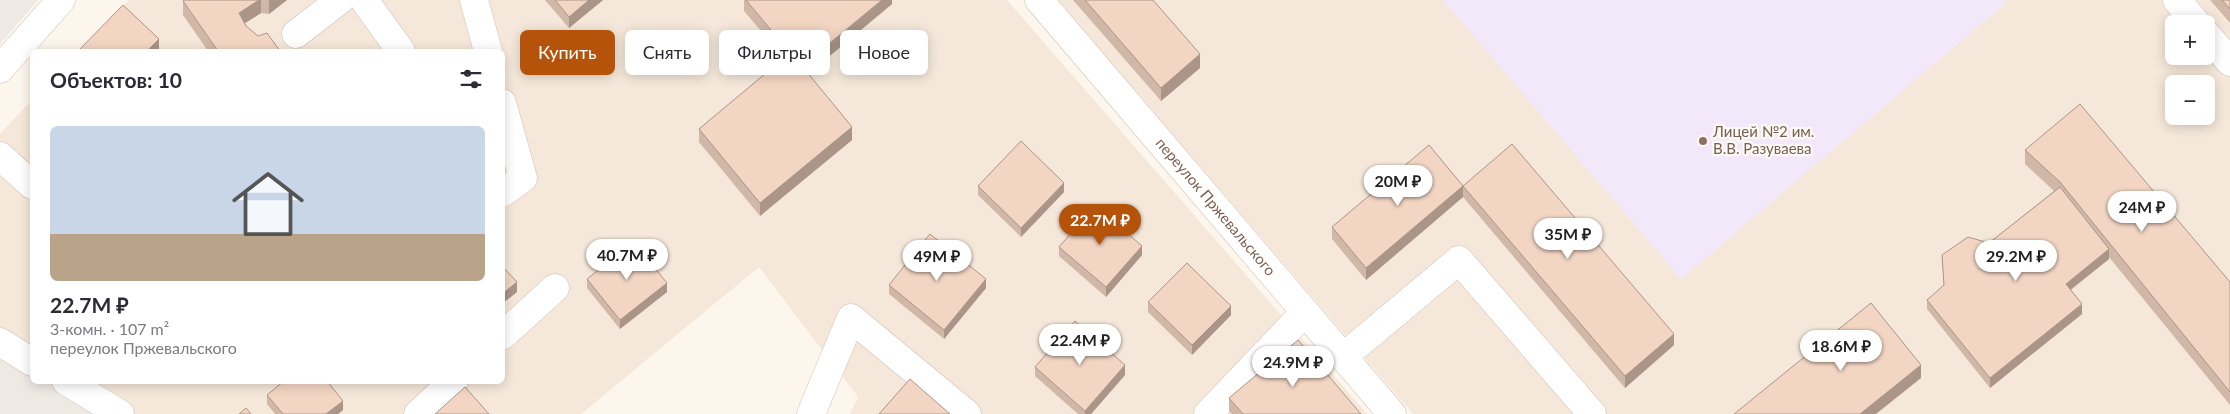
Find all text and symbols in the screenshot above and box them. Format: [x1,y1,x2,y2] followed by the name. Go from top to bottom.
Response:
[2165,15,2215,125] map controls
[2165,15,2215,65] button: +
[520,30,615,75] chip: Купить
[625,30,709,75] chip: Снять
[719,30,830,75] chip: Фильтры
[840,30,928,75] chip: Новое
[457,65,485,93] icon: filters
[50,67,182,92] text: Объектов: 10
[2165,75,2215,125] button: −
[1712,122,1814,157] place label: Лицей №2 им. В.В. Разуваева
[1152,134,1280,279] street label: переулок Пржевальского
[1697,135,1709,147] marker: Лицей №2 им. В.В. Разуваева
[223,159,313,249] icon: home
[1363,164,1433,207] pin: 20M ₽
[1375,171,1421,190] text: 20M ₽
[2107,190,2177,233] pin: 24M ₽
[2119,197,2165,216] text: 24M ₽
[1054,204,1146,246] pin: 22.7M ₽
[1070,210,1130,229] text: 22.7M ₽
[1533,218,1603,260] pin: 35M ₽
[1545,224,1591,243] text: 35M ₽
[581,238,673,281] pin: 40.7M ₽
[902,240,972,282] pin: 49M ₽
[1970,240,2062,282] pin: 29.2M ₽
[597,245,657,264] text: 40.7M ₽
[914,246,960,265] text: 49M ₽
[1986,246,2046,265] text: 29.2M ₽
[50,292,129,317] text: 22.7M ₽
[50,319,169,338] text: 3-комн. · 107 m²
[1034,324,1126,366] pin: 22.4M ₽
[1050,330,1110,349] text: 22.4M ₽
[1795,330,1887,372] pin: 18.6M ₽
[1811,336,1871,355] text: 18.6M ₽
[50,338,237,357] text: переулок Пржевальского
[1247,346,1339,388] pin: 24.9M ₽
[1263,352,1323,371] text: 24.9M ₽

